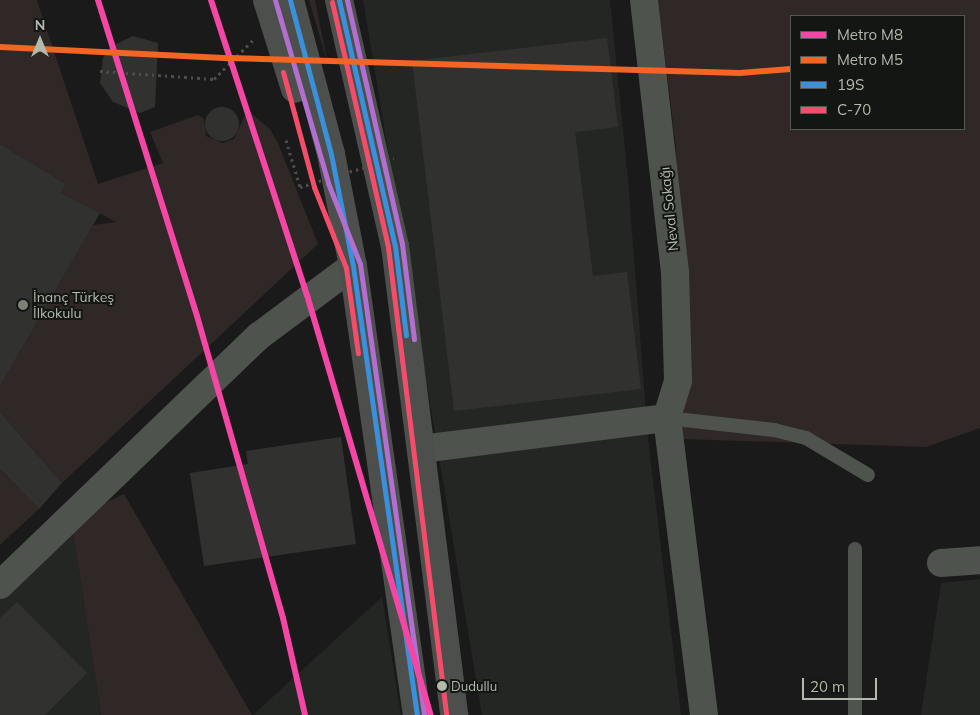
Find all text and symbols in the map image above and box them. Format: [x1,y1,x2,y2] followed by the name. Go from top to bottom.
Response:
[15,15,65,65] north arrow
[790,15,965,130] legend
[35,16,45,34] text: N
[837,25,903,44] text: Metro M8
[837,50,903,69] text: Metro M5
[837,75,864,94] text: 19S
[837,100,871,119] text: C-70
[656,166,682,252] street label: Neval Sokağı
[33,289,114,322] place label: İnanç Türkeş İlkokulu
[17,299,29,311] marker: İnanç Türkeş İlkokulu
[805,668,880,700] scale bar
[810,677,845,696] text: 20 m
[451,678,497,694] place label: Dudullu
[437,681,447,691] marker: Dudullu

